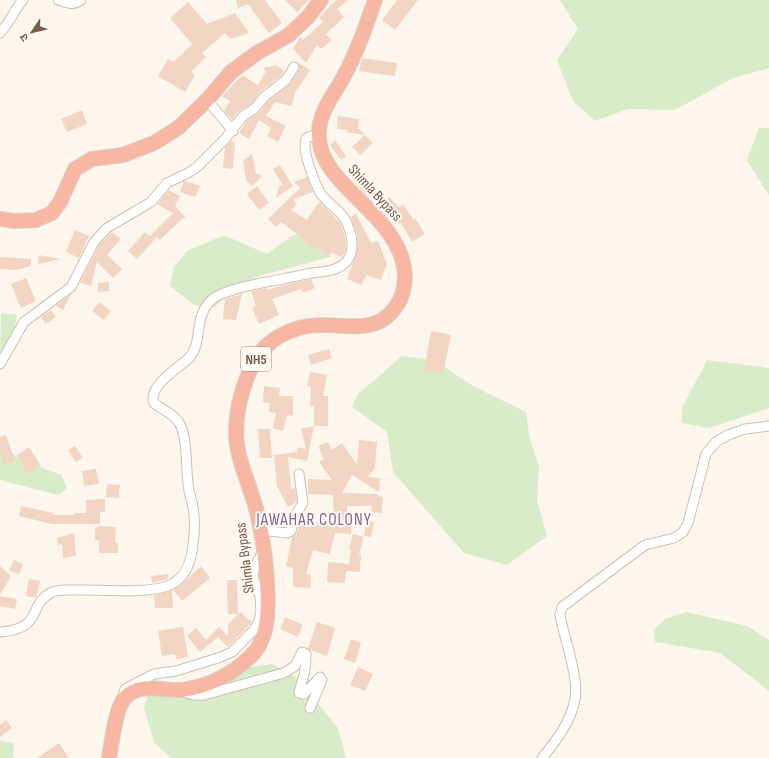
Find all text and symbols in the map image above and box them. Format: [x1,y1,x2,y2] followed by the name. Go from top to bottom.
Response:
[12,12,52,52] north arrow
[17,31,31,44] text: उ
[344,161,406,225] street label: Shimla Bypass
[241,347,271,371] road number: NH5
[255,510,372,530] district label: JAWAHAR COLONY
[231,522,259,594] street label: Shimla Bypass

